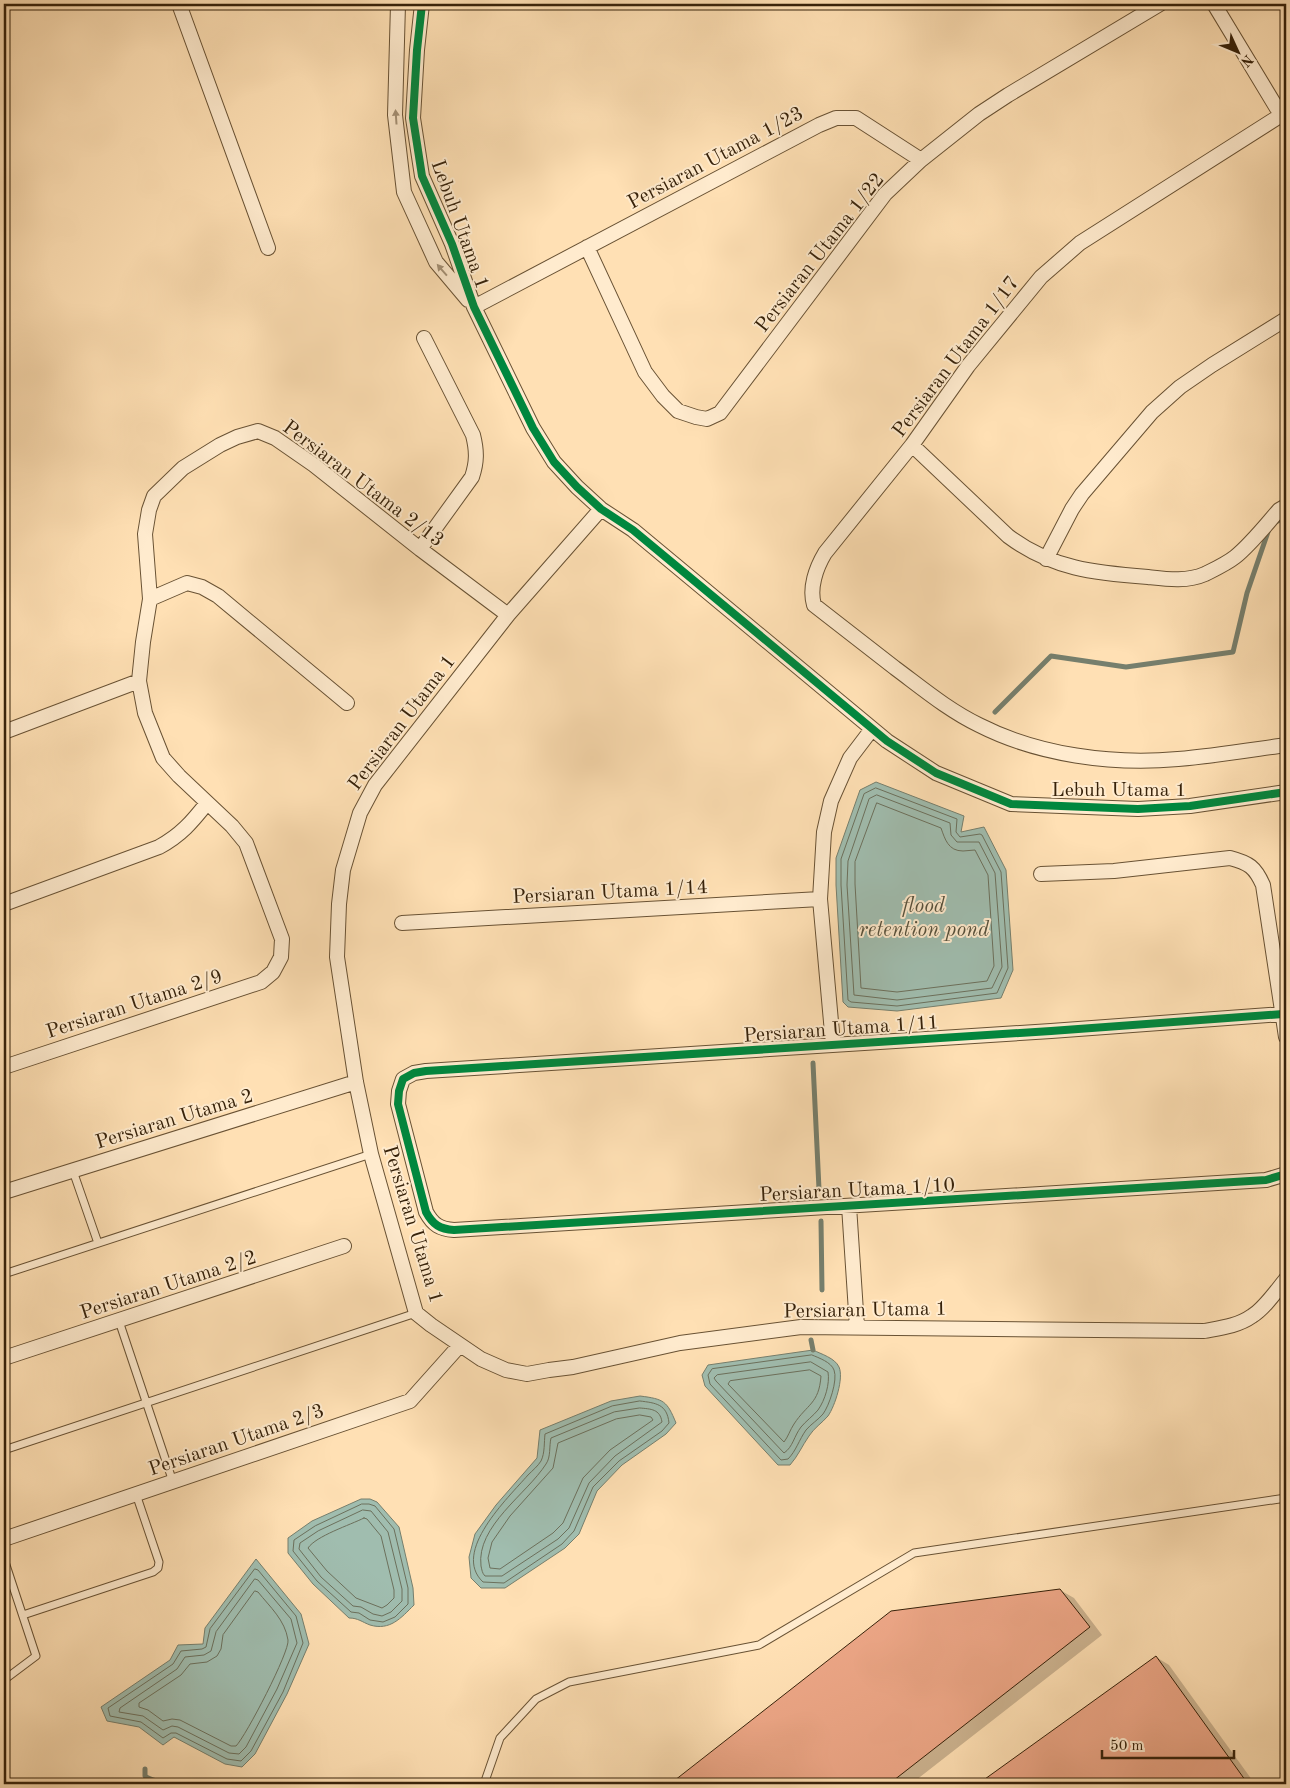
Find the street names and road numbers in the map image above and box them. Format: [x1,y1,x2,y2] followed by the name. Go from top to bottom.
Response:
[625,104,807,214] street label: Persiaran Utama 1/23
[427,158,492,292] street label: Lebuh Utama 1
[752,170,889,337] street label: Persiaran Utama 1/22
[890,273,1024,442] street label: Persiaran Utama 1/17
[278,418,447,552] street label: Persiaran Utama 2/13
[345,652,460,795] street label: Persiaran Utama 1
[1051,781,1187,801] street label: Lebuh Utama 1
[512,878,709,908] street label: Persiaran Utama 1/14
[44,967,225,1043] street label: Persiaran Utama 2/9
[743,1013,940,1047] street label: Persiaran Utama 1/11
[93,1086,256,1153] street label: Persiaran Utama 2
[379,1143,446,1306] street label: Persiaran Utama 1
[759,1176,956,1206] street label: Persiaran Utama 1/10
[78,1248,259,1324] street label: Persiaran Utama 2/2
[783,1300,947,1322] street label: Persiaran Utama 1
[146,1401,327,1480] street label: Persiaran Utama 2/3

